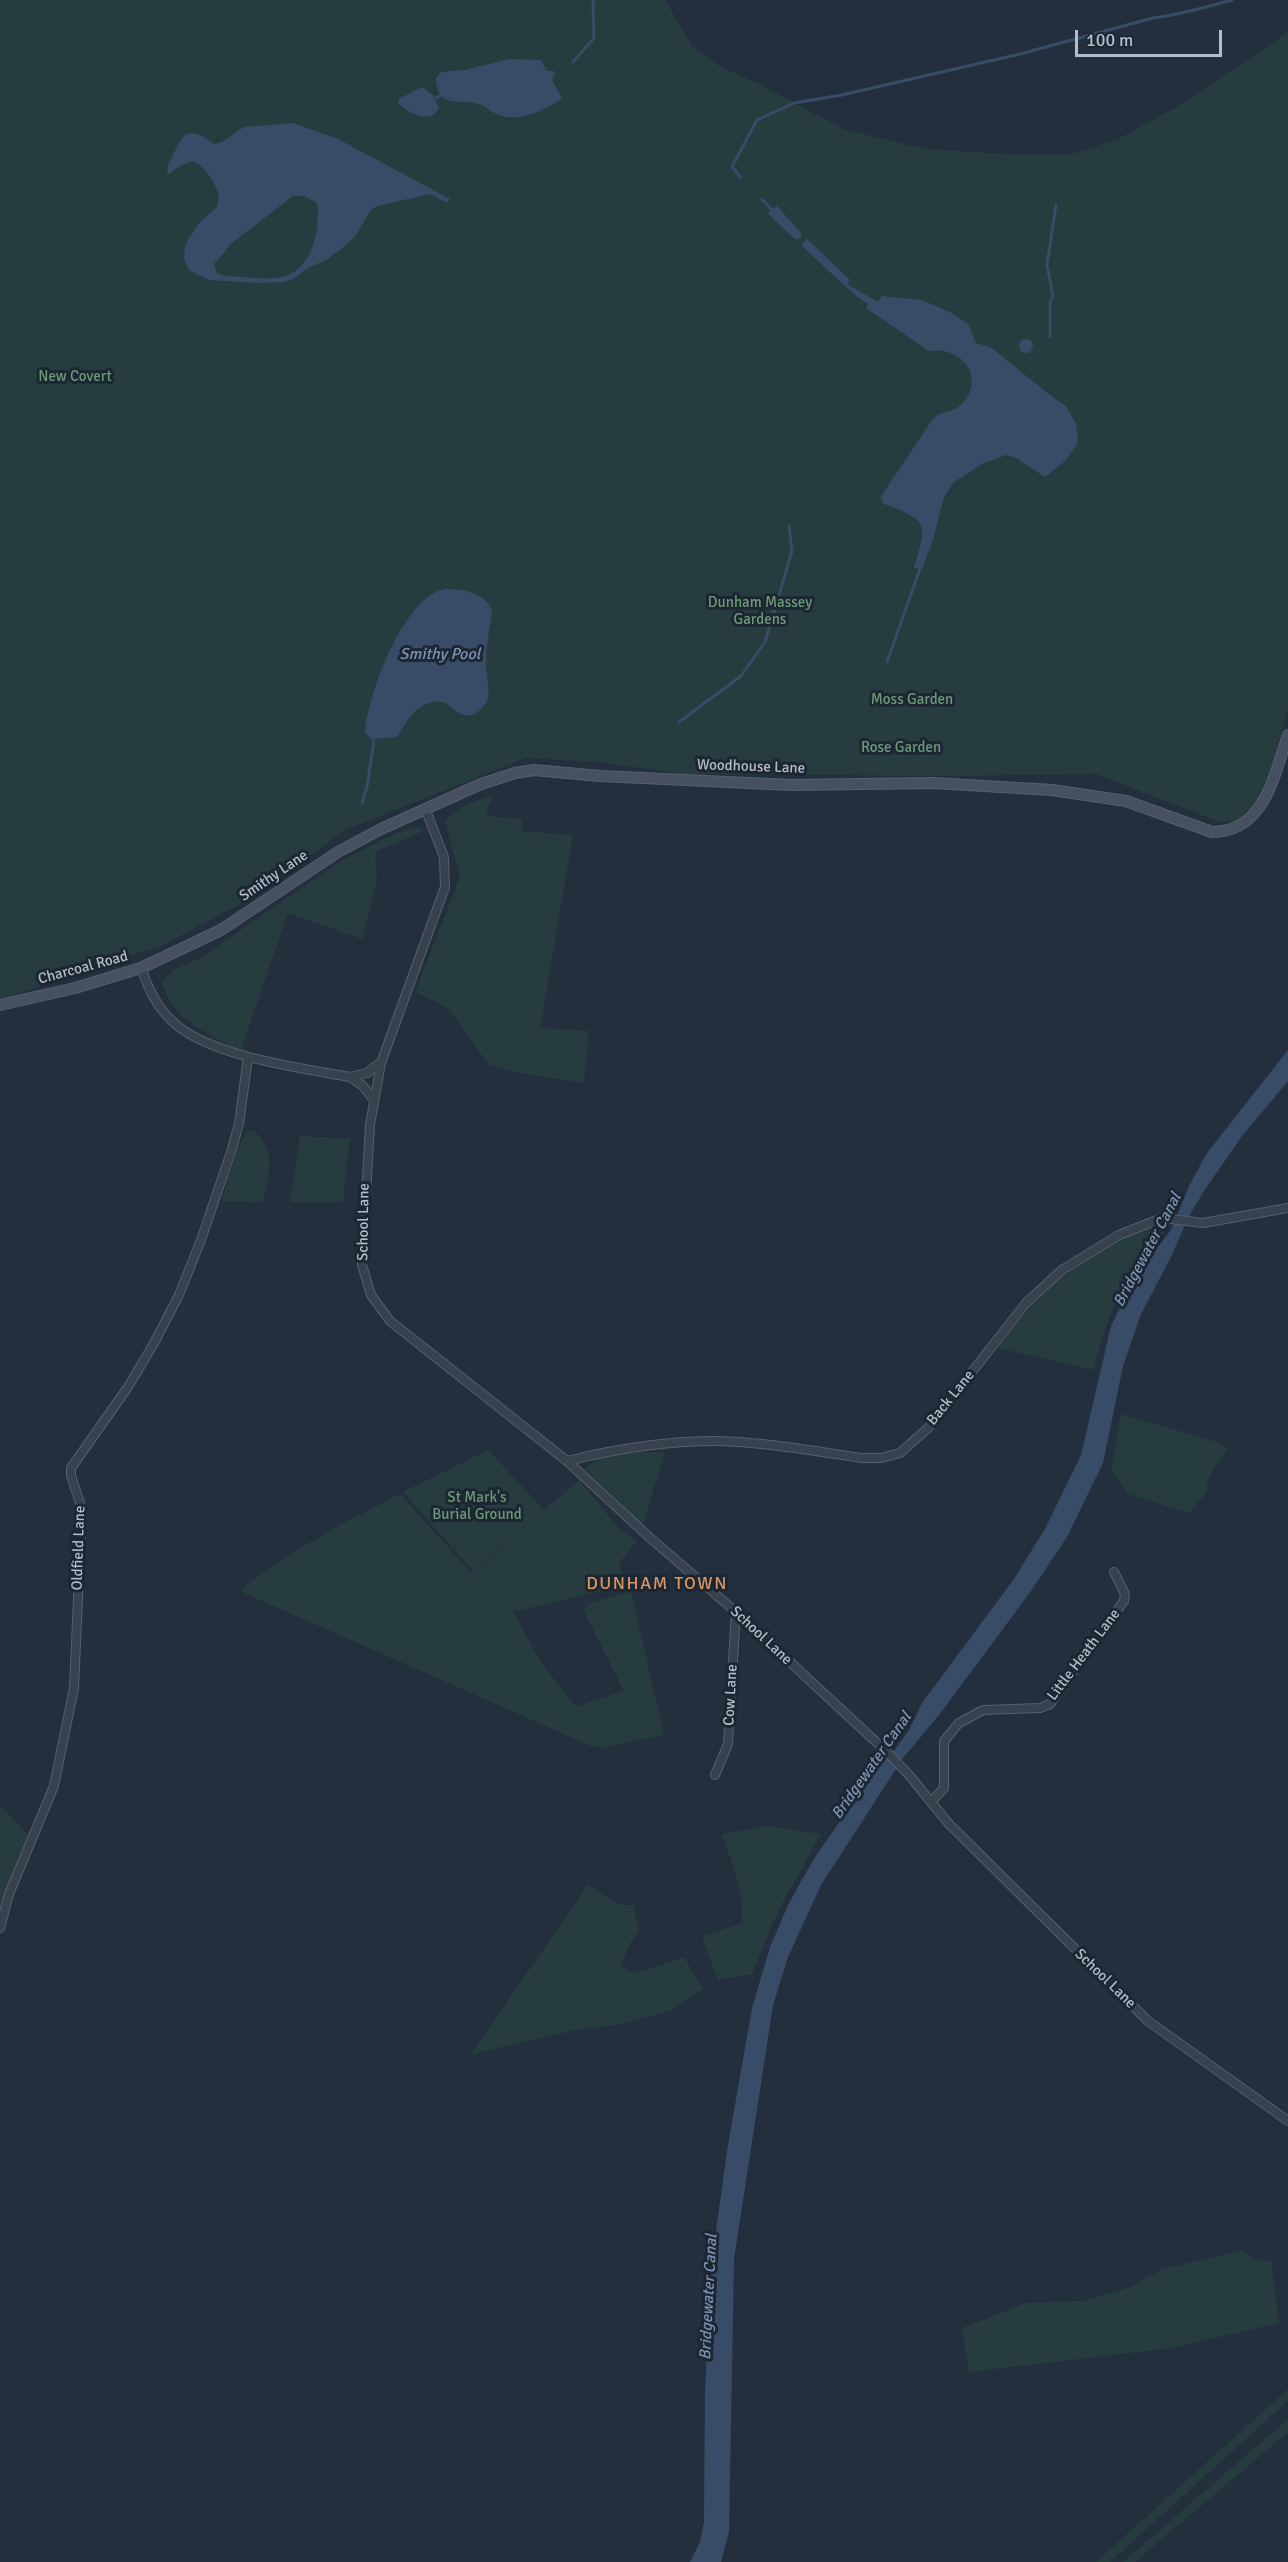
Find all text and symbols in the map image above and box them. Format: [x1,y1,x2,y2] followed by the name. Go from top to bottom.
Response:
[1078,18,1225,56] scale bar
[1086,29,1133,51] text: 100 m
[38,368,112,386] park label: New Covert
[708,594,812,629] park label: Dunham Massey Gardens
[400,645,480,665] water label: Smithy Pool
[871,691,953,709] park label: Moss Garden
[861,739,941,757] park label: Rose Garden
[697,756,805,778] street label: Woodhouse Lane
[236,847,312,905] street label: Smithy Lane
[36,947,130,989] street label: Charcoal Road
[354,1183,374,1261] street label: School Lane
[1110,1190,1186,1310] water label: Bridgewater Canal
[923,1367,979,1429] street label: Back Lane
[432,1489,522,1524] park label: St Mark's Burial Ground
[69,1505,89,1591] street label: Oldfield Lane
[586,1573,728,1595] district label: DUNHAM TOWN
[726,1603,796,1669] street label: School Lane
[1044,1606,1124,1704] street label: Little Heath Lane
[720,1664,742,1726] street label: Cow Lane
[828,1709,916,1823] water label: Bridgewater Canal
[1071,1945,1139,2013] street label: School Lane
[696,2234,722,2360] water label: Bridgewater Canal

